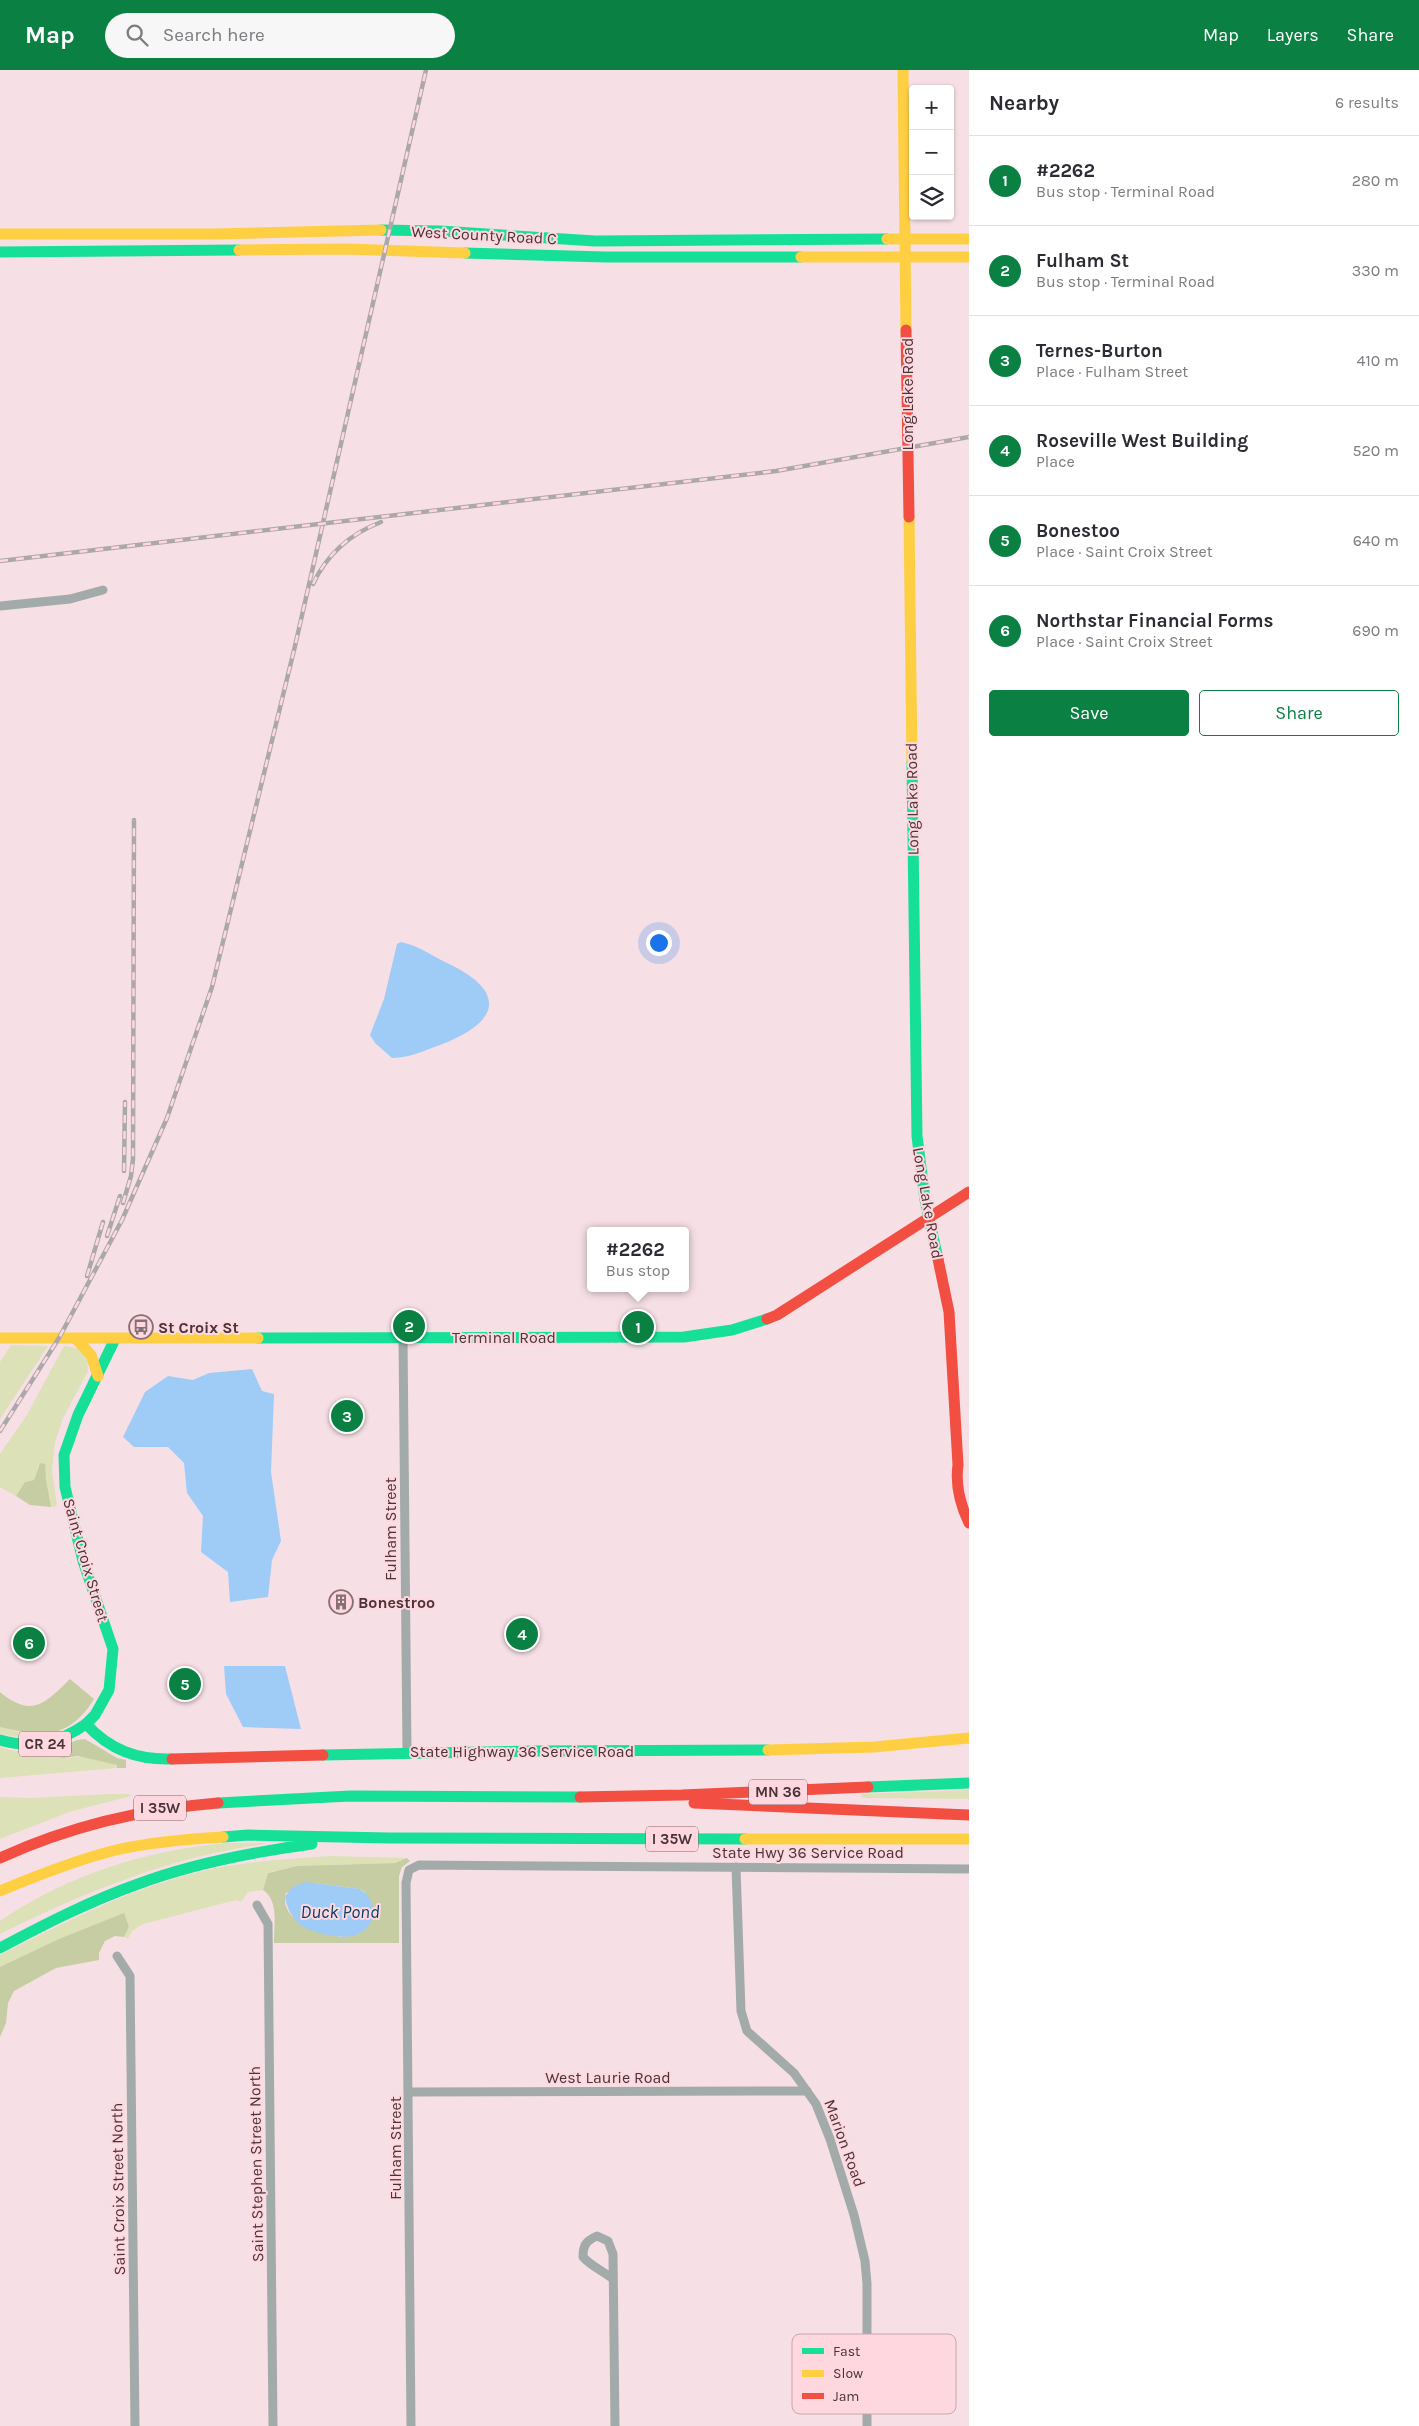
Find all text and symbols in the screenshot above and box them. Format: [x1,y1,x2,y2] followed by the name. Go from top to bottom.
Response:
[105,13,455,58] search box
[25,21,75,49] text: Map
[123,21,151,49] icon: search
[163,24,265,46] text: Search here
[1203,24,1239,46] text: Map
[1267,24,1319,46] text: Layers
[1347,24,1394,46] text: Share
[909,85,954,220] map controls
[909,85,954,130] button: +
[989,91,1059,115] text: Nearby
[1335,93,1399,112] text: 6 results
[909,130,954,175] button: −
[1036,160,1095,182] text: #2262
[1002,171,1008,190] text: 1
[1352,171,1399,190] text: 280 m
[909,175,954,220] button: layers
[1036,182,1215,201] text: Bus stop · Terminal Road
[411,222,557,248] street label: West County Road C
[1036,250,1129,272] text: Fulham St
[1000,261,1010,280] text: 2
[1352,261,1399,280] text: 330 m
[1036,272,1215,291] text: Bus stop · Terminal Road
[898,338,917,450] street label: Long Lake Road
[1036,340,1163,362] text: Ternes-Burton
[1000,351,1010,370] text: 3
[1357,351,1399,370] text: 410 m
[1036,362,1188,381] text: Place · Fulham Street
[1036,430,1248,452] text: Roseville West Building
[1000,441,1010,460] text: 4
[1352,441,1399,460] text: 520 m
[1036,452,1075,471] text: Place
[1036,520,1120,542] text: Bonestoo
[1000,531,1010,550] text: 5
[1353,531,1399,550] text: 640 m
[1036,542,1213,561] text: Place · Saint Croix Street
[1036,610,1274,632] text: Northstar Financial Forms
[1000,621,1010,640] text: 6
[1352,621,1399,640] text: 690 m
[1036,632,1213,651] text: Place · Saint Croix Street
[989,690,1189,736] button: Save
[1199,690,1399,736] button: Share
[902,742,922,856] street label: Long Lake Road
[646,930,672,956] your location
[909,1146,947,1260] street label: Long Lake Road
[587,1227,689,1292] popup
[606,1239,665,1261] text: #2262
[606,1261,670,1280] text: Bus stop
[393,1307,425,1345] pin: 2
[622,1308,654,1346] pin: 1
[128,1314,154,1340] bus stop icon: St Croix St
[158,1318,239,1337] place label: St Croix St
[452,1328,556,1347] street label: Terminal Road
[331,1397,363,1435] pin: 3
[381,1477,400,1581] street label: Fulham Street
[59,1496,113,1624] street label: Saint Croix Street
[328,1589,354,1615] building icon: Bonestroo
[358,1593,435,1612] place label: Bonestroo
[506,1615,538,1653] pin: 4
[13,1624,45,1662] pin: 6
[169,1665,201,1703] pin: 5
[19,1732,71,1756] road number: CR 24
[410,1742,634,1761] street label: State Highway 36 Service Road
[749,1780,807,1804] road number: MN 36
[134,1796,186,1820] road number: I 35W
[646,1826,698,1852] road number: I 35W
[712,1843,904,1862] street label: State Hwy 36 Service Road
[300,1901,380,1923] water label: Duck Pond
[245,2066,267,2262] street label: Saint Stephen Street North
[545,2068,671,2087] street label: West Laurie Road
[386,2096,405,2200] street label: Fulham Street
[820,2097,870,2189] street label: Marion Road
[107,2103,129,2275] street label: Saint Croix Street North
[792,2334,956,2414] legend
[833,2343,860,2360] text: Fast
[833,2365,863,2382] text: Slow
[833,2388,859,2405] text: Jam

